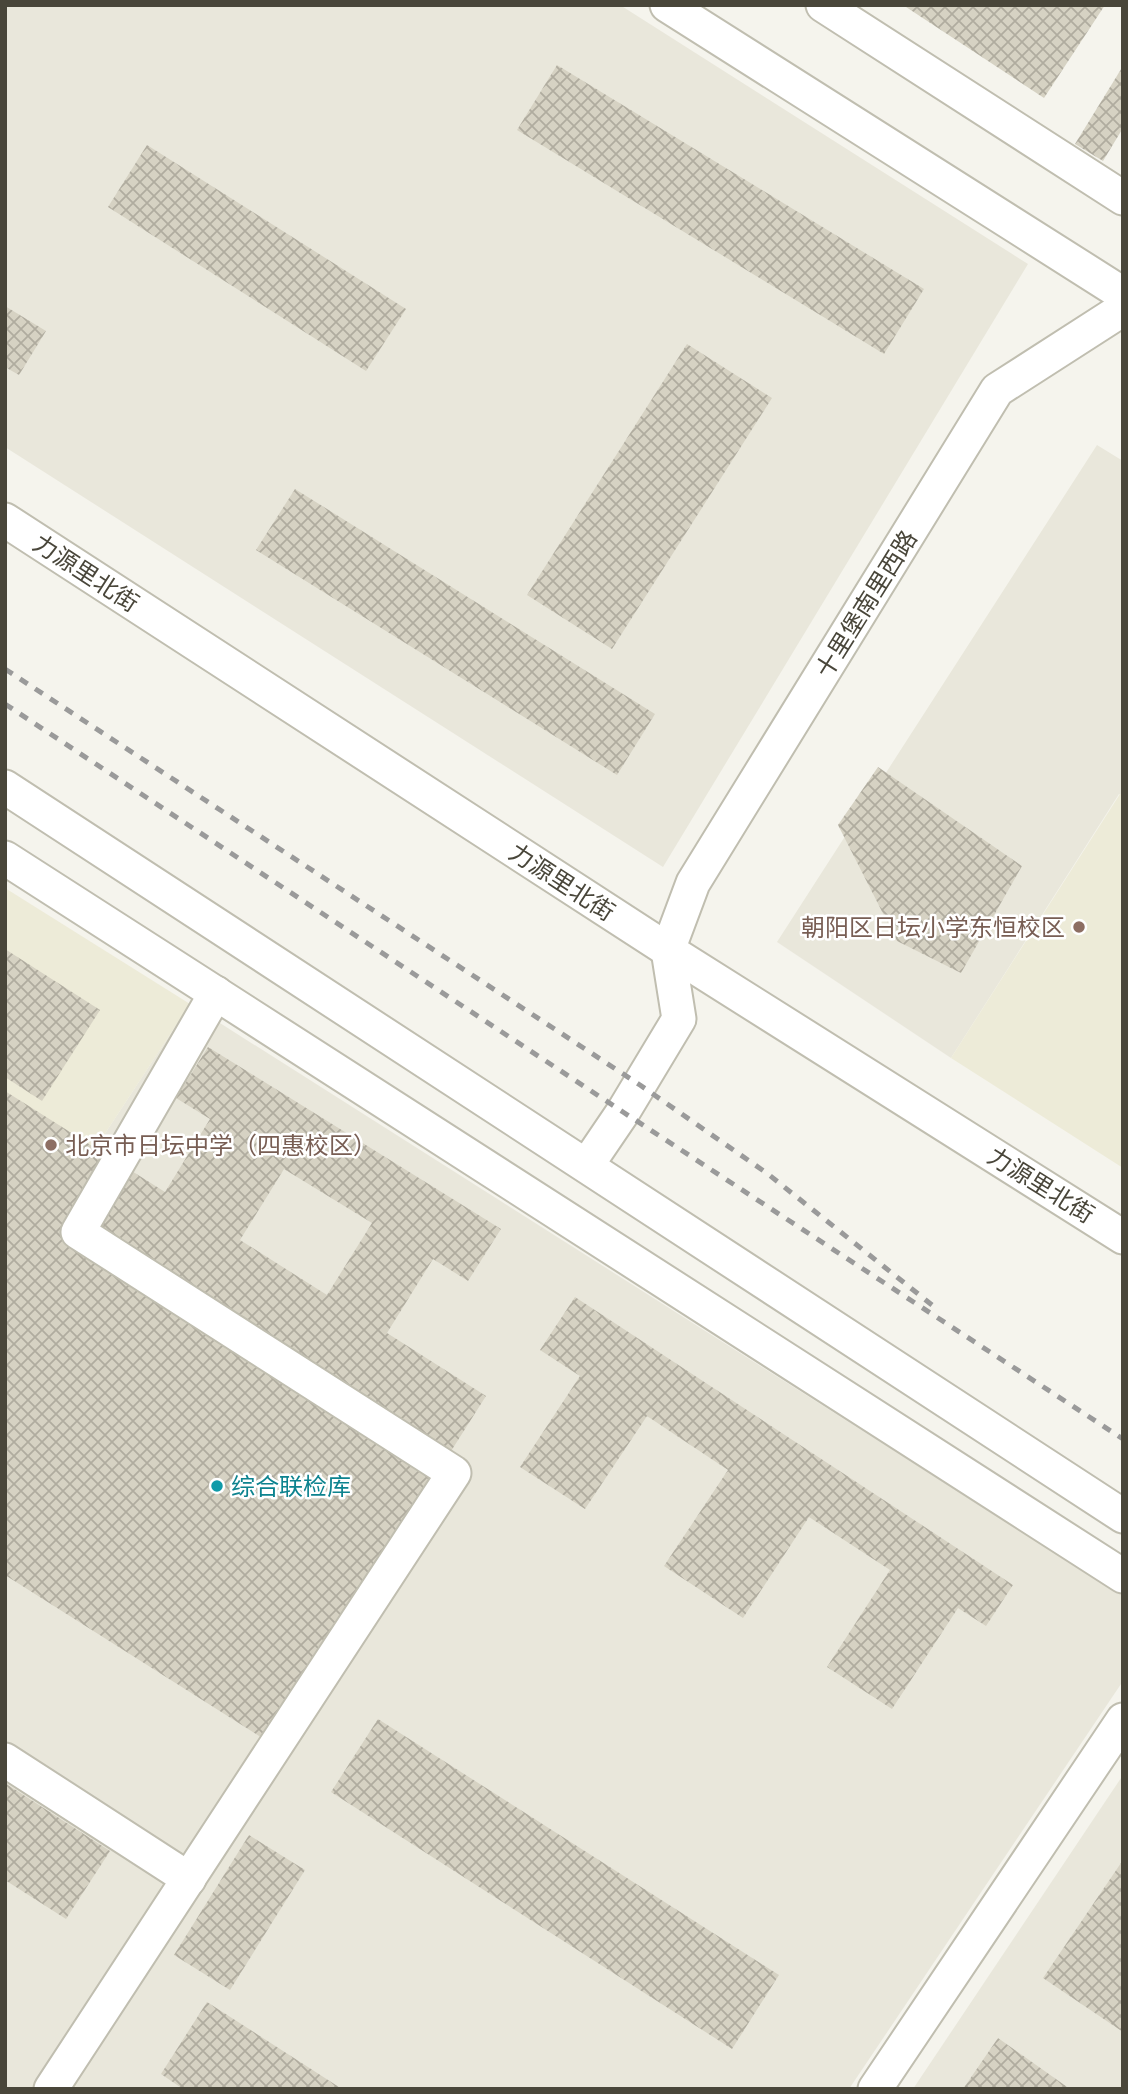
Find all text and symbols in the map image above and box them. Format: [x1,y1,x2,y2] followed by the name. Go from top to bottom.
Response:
[810,526,922,682] street label: 十里堡南里西路
[28,529,144,617] street label: 力源里北街
[504,838,620,926] street label: 力源里北街
[801,914,1065,941] place label: 朝阳区日坛小学东恒校区
[1071,919,1087,935] marker: 朝阳区日坛小学东恒校区
[65,1132,377,1159] place label: 北京市日坛中学（四惠校区）
[43,1137,59,1153] marker: 北京市日坛中学（四惠校区）
[983,1142,1099,1228] street label: 力源里北街
[231,1473,351,1500] place label: 综合联检库
[209,1478,225,1494] marker: 综合联检库

